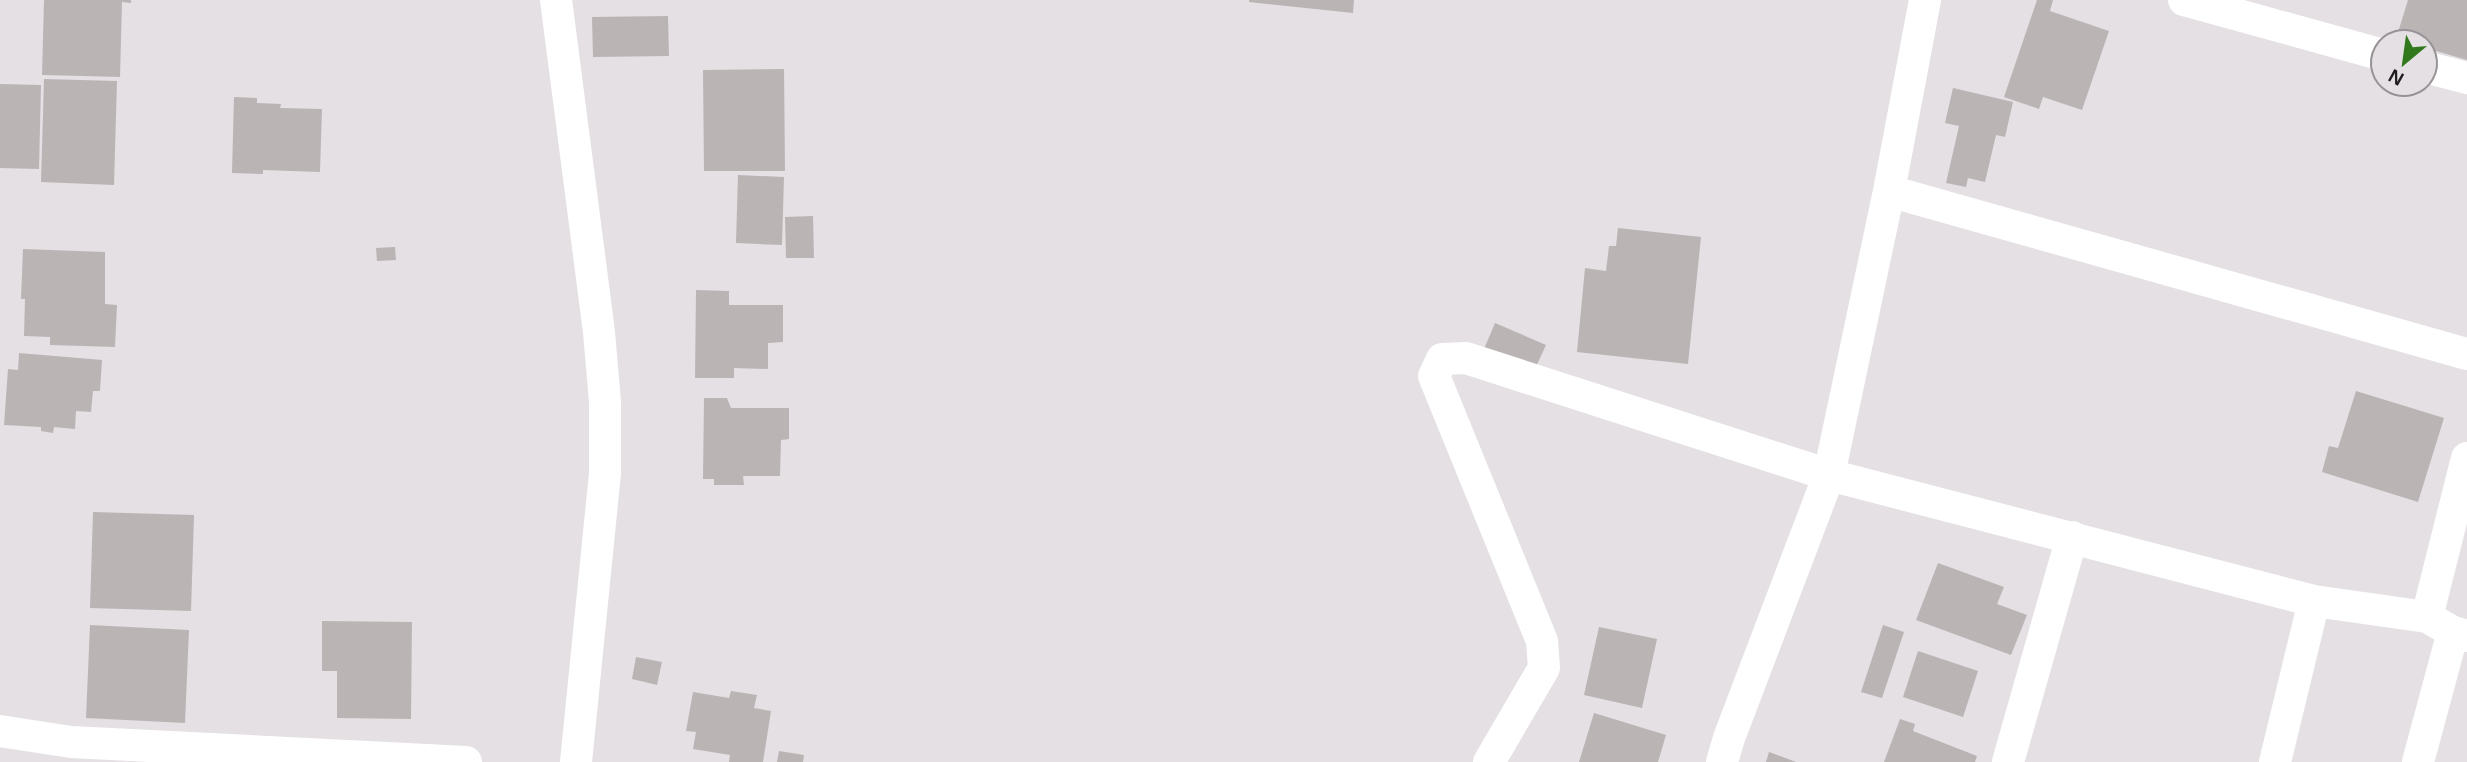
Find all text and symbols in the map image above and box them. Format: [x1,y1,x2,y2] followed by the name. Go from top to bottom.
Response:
[2369,28,2439,98] north arrow
[2385,65,2407,90] text: N

